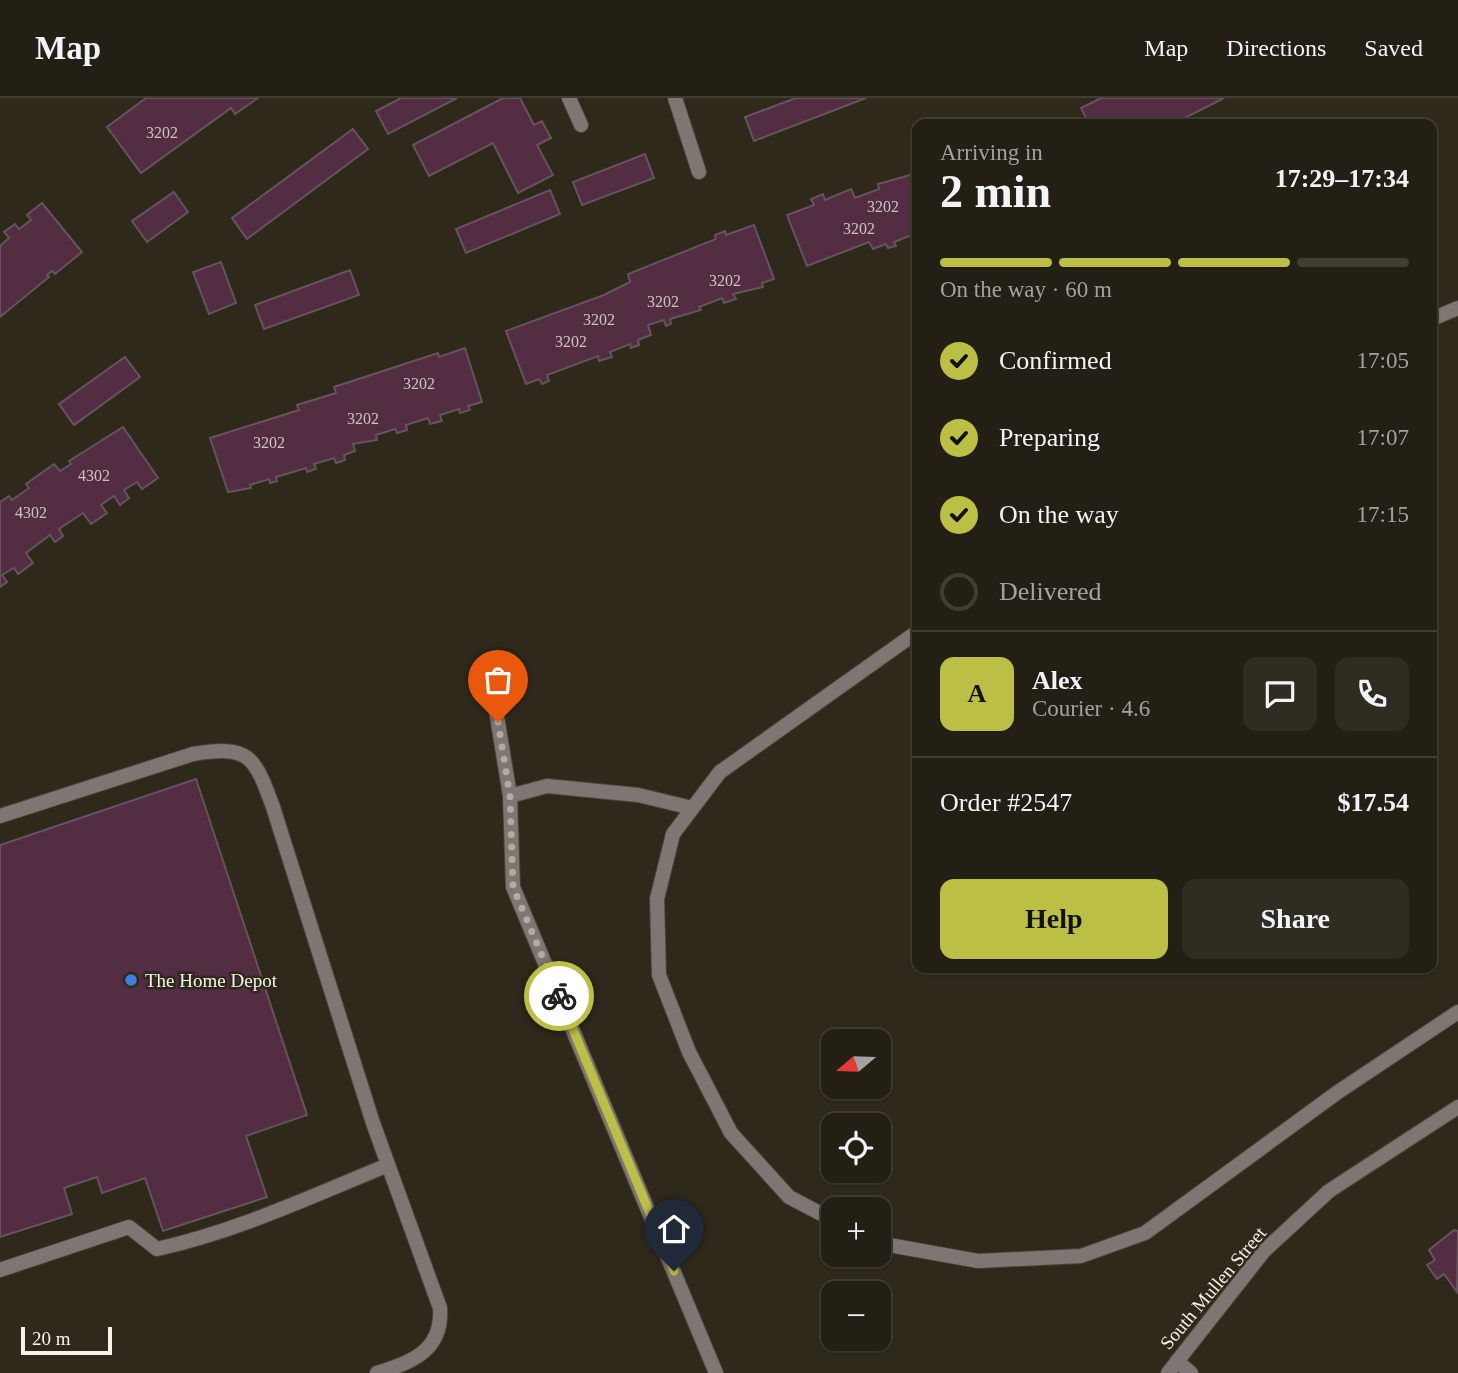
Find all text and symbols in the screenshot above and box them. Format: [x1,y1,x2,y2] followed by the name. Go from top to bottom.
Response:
[35,30,101,66] text: Map
[1144,35,1188,61] text: Map
[1226,35,1326,61] text: Directions
[1364,35,1423,61] text: Saved
[146,124,178,141] house number: 3202
[940,140,1043,165] text: Arriving in
[1275,164,1409,193] text: 17:29–17:34
[940,166,1051,217] text: 2 min
[867,198,899,215] house number: 3202
[843,220,875,237] house number: 3202
[709,272,741,289] house number: 3202
[940,277,1112,302] text: On the way · 60 m
[647,293,679,310] house number: 3202
[583,311,615,328] house number: 3202
[555,333,587,350] house number: 3202
[940,342,978,380] icon: check
[999,346,1112,375] text: Confirmed
[1357,348,1409,373] text: 17:05
[403,375,435,392] house number: 3202
[347,410,379,427] house number: 3202
[940,419,978,457] icon: check
[999,423,1100,452] text: Preparing
[1357,425,1409,450] text: 17:07
[253,434,285,451] house number: 3202
[78,467,110,484] house number: 4302
[940,496,978,534] icon: check
[999,500,1119,529] text: On the way
[1357,502,1409,527] text: 17:15
[15,504,47,521] house number: 4302
[999,577,1102,606] text: Delivered
[468,650,528,722] pin
[1243,657,1317,731] button: chat
[1335,657,1409,731] button: phone
[479,661,517,699] icon: bag
[1032,666,1083,695] text: Alex
[968,679,986,708] text: A
[1032,696,1150,721] text: Courier · 4.6
[940,788,1072,817] text: Order #2547
[1338,788,1409,817] text: $17.54
[940,879,1168,959] button: Help
[1182,879,1409,959] button: Share
[524,961,594,1031] courier
[145,970,278,991] place label: The Home Depot
[123,972,139,988] marker: The Home Depot
[540,977,578,1015] icon: bike
[821,1029,891,1099] north arrow
[821,1029,891,1351] map controls
[821,1113,891,1183] button: locate
[821,1197,891,1267] button: +
[644,1199,704,1271] pin
[655,1210,693,1248] icon: home
[1156,1222,1271,1353] street label: South Mullen Street
[821,1281,891,1351] button: −
[21,1324,112,1356] scale bar
[32,1328,71,1349] text: 20 m

